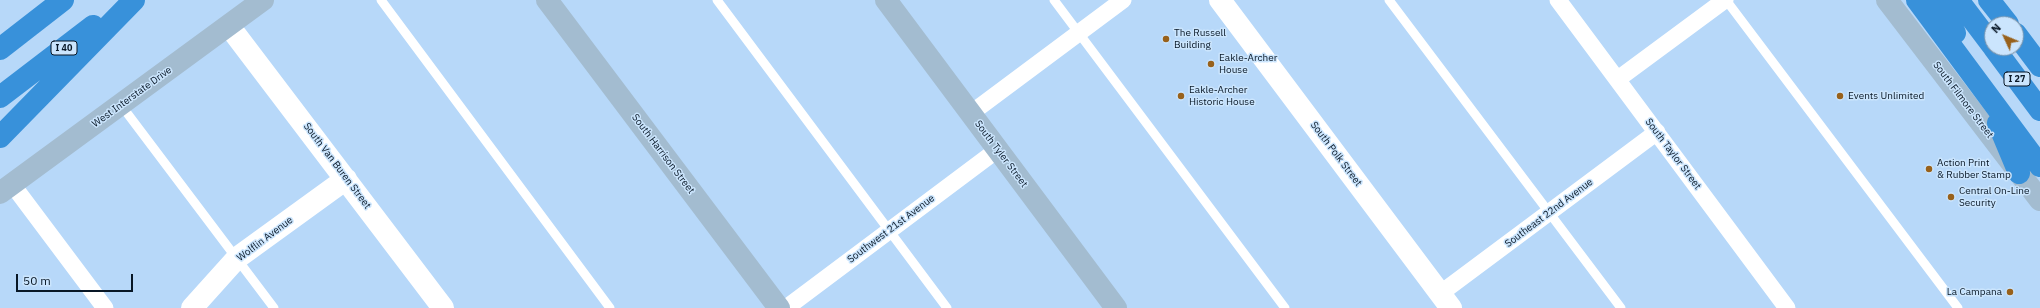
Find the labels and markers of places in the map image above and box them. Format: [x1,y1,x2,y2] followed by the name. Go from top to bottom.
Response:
[1174,27,1226,50] place label: The Russell Building
[1161,34,1171,44] marker: The Russell Building
[1219,52,1277,76] place label: Eakle-Archer House
[1206,59,1216,69] marker: Eakle-Archer House
[1189,84,1255,108] place label: Eakle-Archer Historic House
[1848,90,1924,102] place label: Events Unlimited
[1176,91,1186,101] marker: Eakle-Archer Historic House
[1835,91,1845,101] marker: Events Unlimited
[1937,157,2011,180] place label: Action Print & Rubber Stamp
[1924,164,1934,174] marker: Action Print & Rubber Stamp
[1959,185,2029,208] place label: Central On-Line Security
[1946,192,1956,202] marker: Central On-Line Security
[1947,286,2002,298] place label: La Campana
[2005,287,2015,297] marker: La Campana

